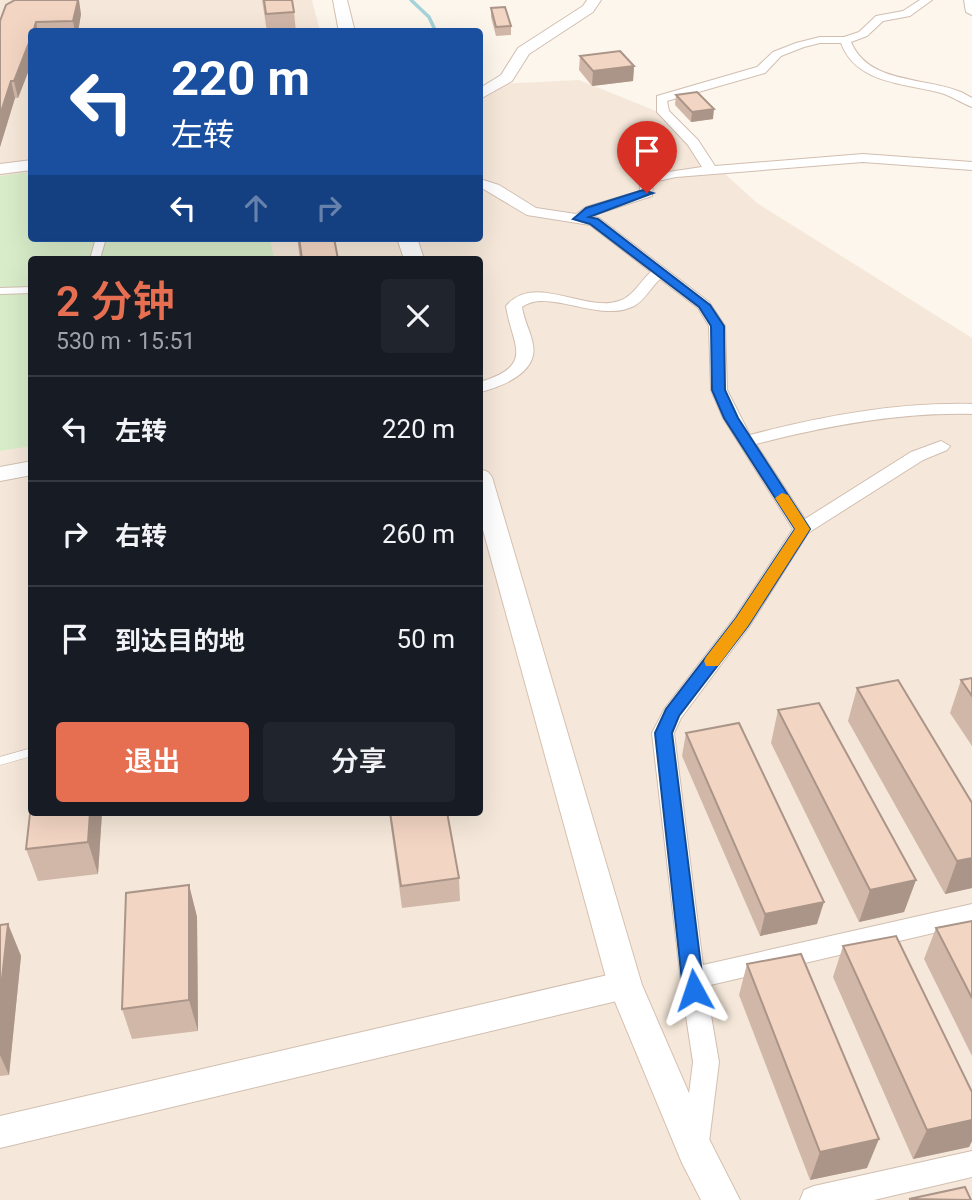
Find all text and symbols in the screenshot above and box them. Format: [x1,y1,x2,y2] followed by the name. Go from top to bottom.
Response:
[171,50,310,107] text: 220 m
[56,56,147,147] icon: left
[171,116,235,154] text: 左转
[617,121,677,193] pin
[628,132,666,170] icon: arrive
[164,189,202,227] icon: left
[237,189,275,227] icon: ahead
[310,189,348,227] icon: right
[56,277,174,326] text: 2 分钟
[381,279,455,353] button: close
[56,328,195,355] text: 530 m · 15:51
[56,410,94,448] icon: left
[382,414,455,444] text: 220 m
[115,416,167,446] text: 左转
[56,515,94,553] icon: right
[382,519,455,549] text: 260 m
[115,521,167,551] text: 右转
[56,620,94,658] icon: arrive
[397,624,455,654] text: 50 m
[115,626,245,656] text: 到达目的地
[56,722,249,802] button: 退出
[263,722,455,802] button: 分享
[657,953,731,1027] position arrow

